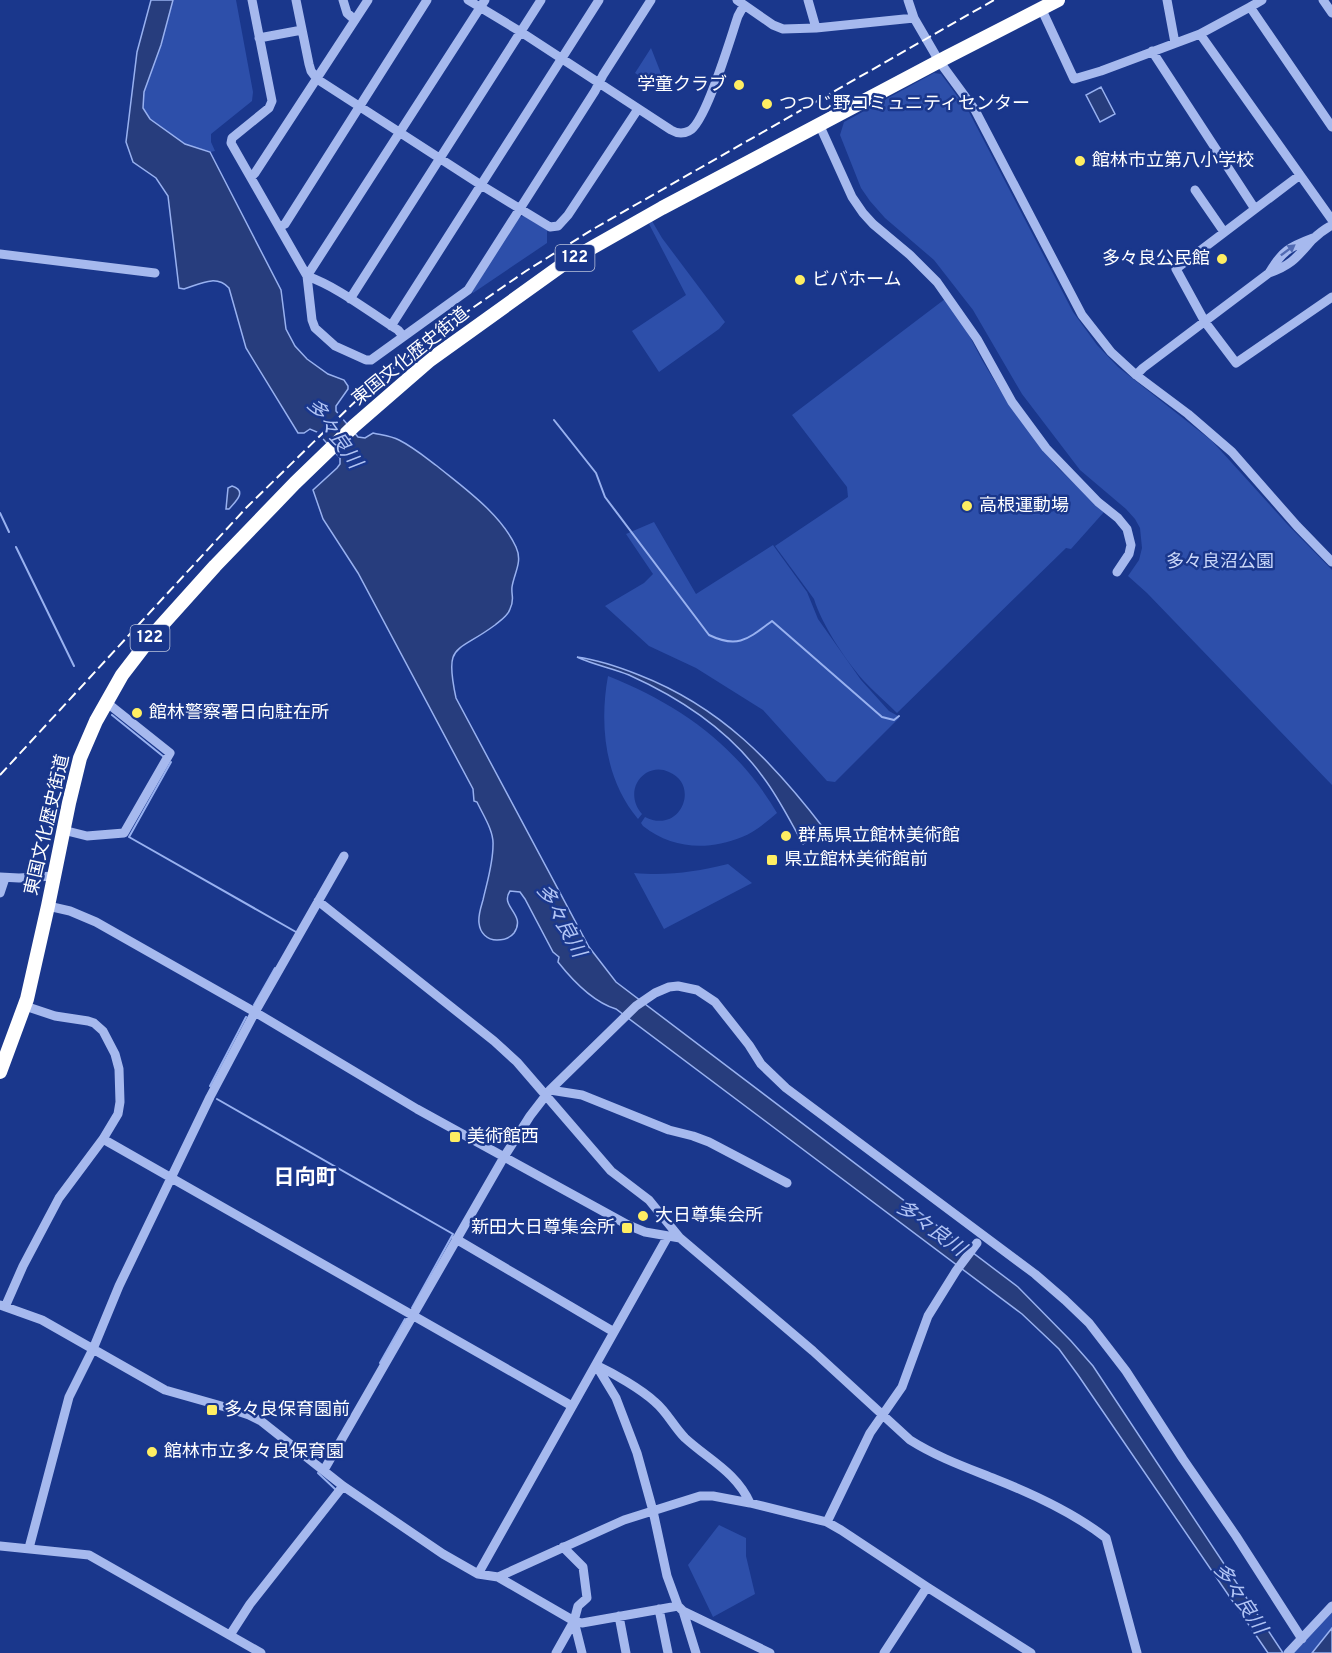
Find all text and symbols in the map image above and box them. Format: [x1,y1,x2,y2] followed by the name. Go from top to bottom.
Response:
[637,74,727,97] place label: 学童クラブ
[732,78,746,92] marker: 学童クラブ
[779,93,1030,116] place label: つつじ野コミュニティセンター
[760,97,774,111] marker: つつじ野コミュニティセンター
[1092,150,1254,173] place label: 館林市立第八小学校
[1073,154,1087,168] marker: 館林市立第八小学校
[556,245,594,271] road number: 122
[1280,245,1295,257] one-way arrow
[1102,248,1210,271] place label: 多々良公民館
[1215,252,1229,266] marker: 多々良公民館
[812,269,901,292] place label: ビバホーム
[793,273,807,287] marker: ビバホーム
[348,303,474,411] street label: 東国文化歴史街道
[299,394,368,476] water label: 多々良川
[979,495,1069,518] place label: 高根運動場
[960,499,974,513] marker: 高根運動場
[1166,551,1274,574] park label: 多々良沼公園
[130,625,170,651] road number: 122
[149,702,329,725] place label: 館林警察署日向駐在所
[130,706,144,720] marker: 館林警察署日向駐在所
[21,752,75,898] street label: 東国文化歴史街道
[798,825,960,848] place label: 群馬県立館林美術館
[779,829,793,843] marker: 群馬県立館林美術館
[784,849,928,872] place label: 県立館林美術館前
[765,853,779,867] marker: 県立館林美術館前
[529,880,592,964] water label: 多々良川
[467,1126,539,1149] place label: 美術館西
[448,1130,462,1144] marker: 美術館西
[274,1165,337,1192] district label: 日向町
[890,1195,972,1264] water label: 多々良川
[655,1205,763,1228] place label: 大日尊集会所
[636,1209,650,1223] marker: 大日尊集会所
[471,1217,615,1240] place label: 新田大日尊集会所
[620,1221,634,1235] marker: 新田大日尊集会所
[224,1399,350,1422] place label: 多々良保育園前
[205,1403,219,1417] marker: 多々良保育園前
[164,1441,344,1464] place label: 館林市立多々良保育園
[145,1445,159,1459] marker: 館林市立多々良保育園
[1206,1558,1273,1641] water label: 多々良川

